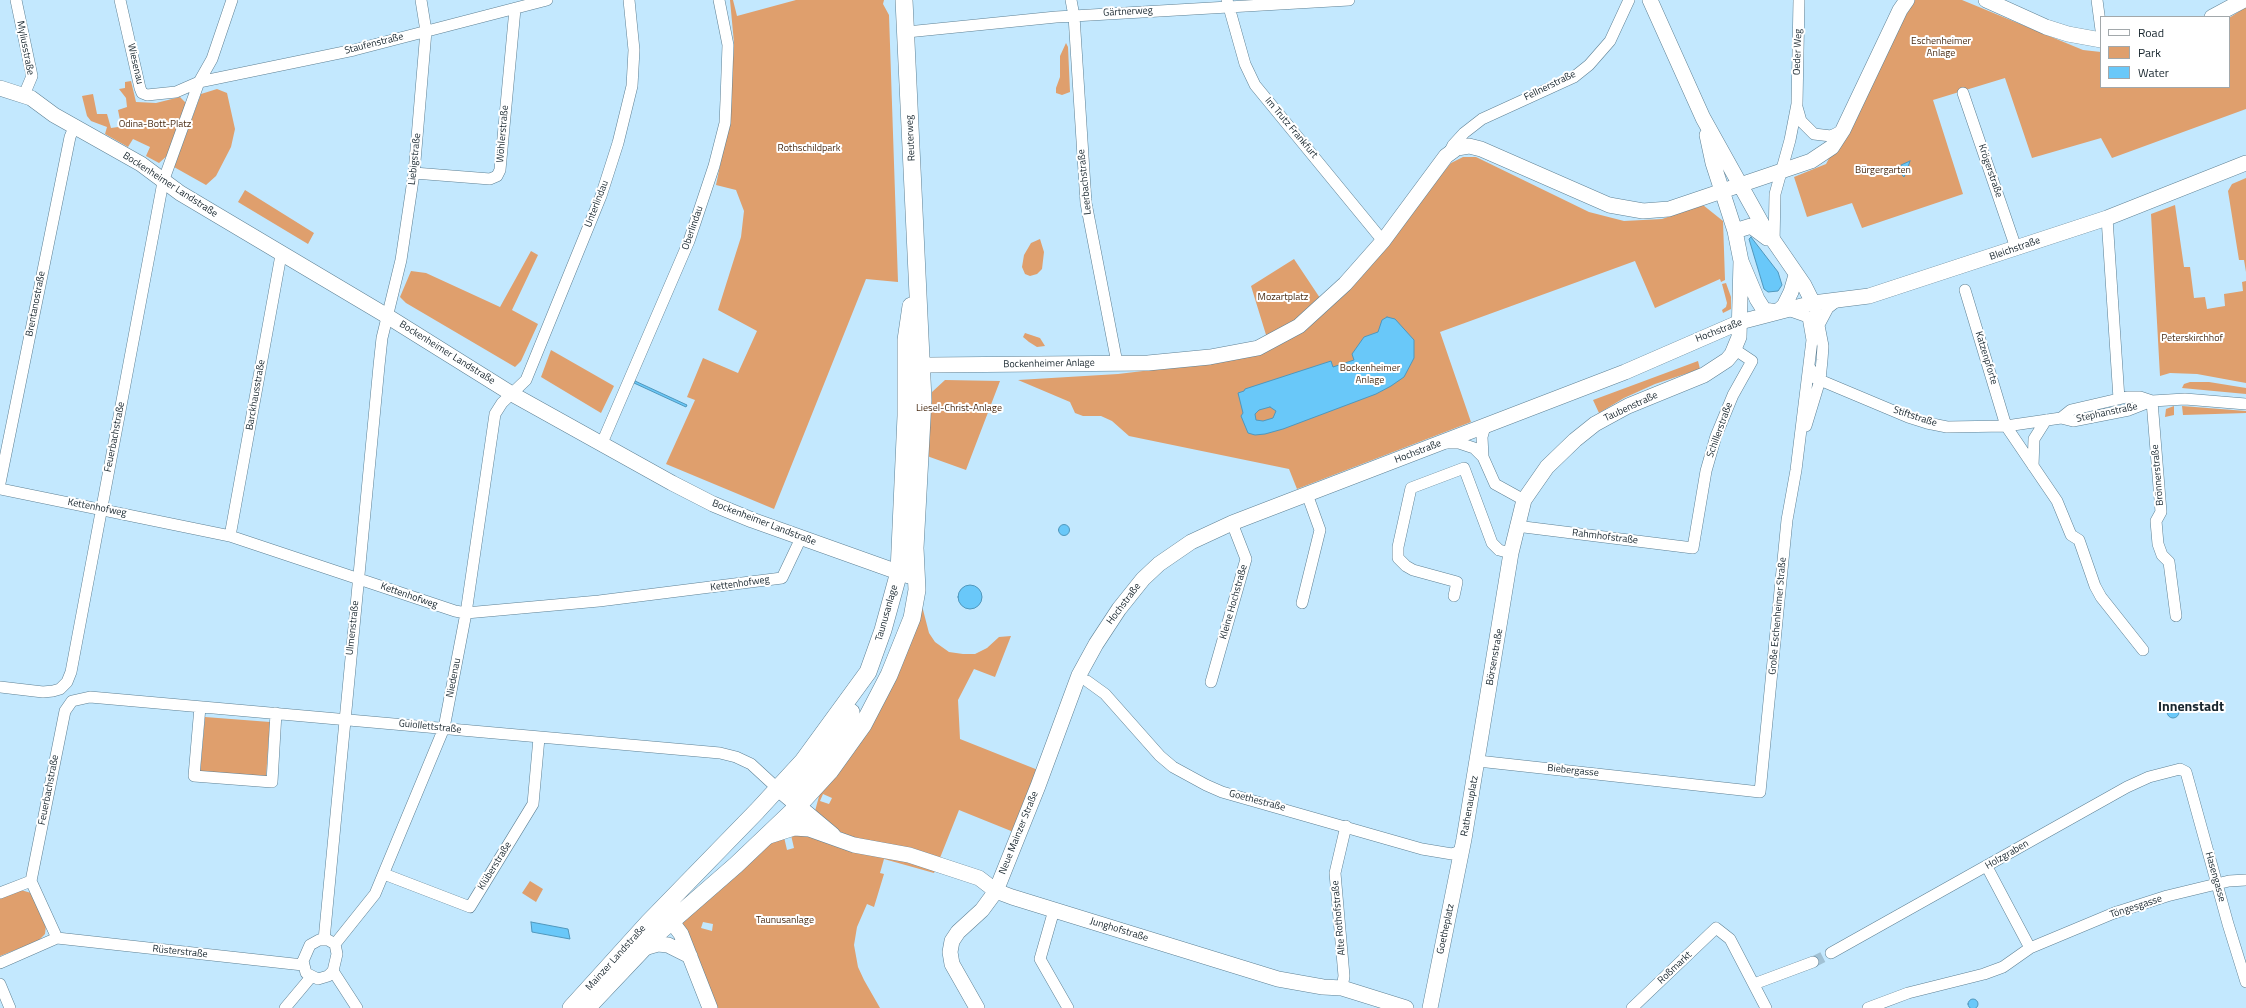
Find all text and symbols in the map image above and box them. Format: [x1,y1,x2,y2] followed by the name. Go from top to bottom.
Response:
[1103,5,1153,19] street label: Gärtnerweg
[2100,16,2230,88] legend
[14,20,36,76] street label: Myliusstraße
[2138,23,2164,42] text: Road
[1791,29,1805,75] street label: Oeder Weg
[343,31,405,57] street label: Staufenstraße
[1911,36,1971,60] park label: Eschenheimer Anlage
[124,42,146,86] street label: Wiesenau
[2138,43,2161,62] text: Park
[2138,63,2169,82] text: Water
[1522,68,1578,104] street label: Fellnerstraße
[1262,95,1320,161] street label: Im Trutz Frankfurt
[495,105,511,163] street label: Wöhlerstraße
[904,115,918,161] street label: Reuterweg
[119,119,191,131] park label: Odina-Bott-Platz
[406,132,424,186] street label: Liebigstraße
[778,143,840,155] park label: Rothschildpark
[1975,143,2005,199] street label: Krögerstraße
[1076,149,1094,215] street label: Leerbachstraße
[120,150,220,220] street label: Bockenheimer Landstraße
[1855,165,1911,177] park label: Bürgergarten
[583,179,611,229] street label: Unterlindau
[680,204,706,252] street label: Oberlindau
[1988,235,2042,263] street label: Bleichstraße
[24,270,48,338] street label: Brentanostraße
[1258,292,1308,304] park label: Mozartplatz
[1694,317,1744,345] street label: Hochstraße
[397,319,497,387] street label: Bockenheimer Landstraße
[1972,330,2000,386] street label: Katzenpforte
[2161,333,2223,345] park label: Peterskirchhof
[1003,357,1095,371] street label: Bockenheimer Anlage
[244,359,268,431] street label: Barckhausstraße
[1340,363,1400,386] park label: Bockenheimer Anlage
[1602,389,1660,425] street label: Taubenstraße
[102,401,128,473] street label: Feuerbachstraße
[1704,401,1736,459] street label: Schillerstraße
[2075,401,2139,425] street label: Stephanstraße
[916,403,1002,415] park label: Liesel-Christ-Anlage
[1892,404,1938,430] street label: Stiftstraße
[1393,438,1443,466] street label: Hochstraße
[2149,444,2167,506] street label: Brönnerstraße
[67,496,127,520] street label: Kettenhofweg
[710,498,818,548] street label: Bockenheimer Landstraße
[1571,527,1639,547] street label: Rahmhofstraße
[1767,557,1789,675] street label: Große Eschenheimer Straße
[1218,563,1250,641] street label: Kleine Hochstraße
[710,574,770,594] street label: Kettenhofweg
[379,581,439,611] street label: Kettenhofweg
[1104,581,1144,627] street label: Hochstraße
[873,584,901,642] street label: Taunusanlage
[344,600,362,656] street label: Ulmenstraße
[1484,628,1506,686] street label: Börsenstraße
[444,657,464,699] street label: Niedenau
[2158,700,2224,716] district label: Innenstadt
[398,718,462,736] street label: Guiollettstraße
[36,754,62,826] street label: Feuerbachstraße
[1547,762,1599,780] street label: Biebergasse
[1459,775,1481,837] street label: Rathenauplatz
[1228,788,1286,814] street label: Goethestraße
[997,790,1041,876] street label: Neue Mainzer Straße
[1983,838,2031,872] street label: Holzgraben
[475,840,515,892] street label: Klüberstraße
[2202,851,2228,903] street label: Hasengasse
[1330,880,1348,956] street label: Alte Rothofstraße
[2108,893,2164,921] street label: Töngesgasse
[1435,903,1457,955] street label: Goetheplatz
[756,915,814,927] park label: Taunusanlage
[1089,915,1149,945] street label: Junghofstraße
[583,923,649,993] street label: Mainzer Landstraße
[152,943,208,961] street label: Rüsterstraße
[1655,949,1695,987] street label: Roßmarkt

